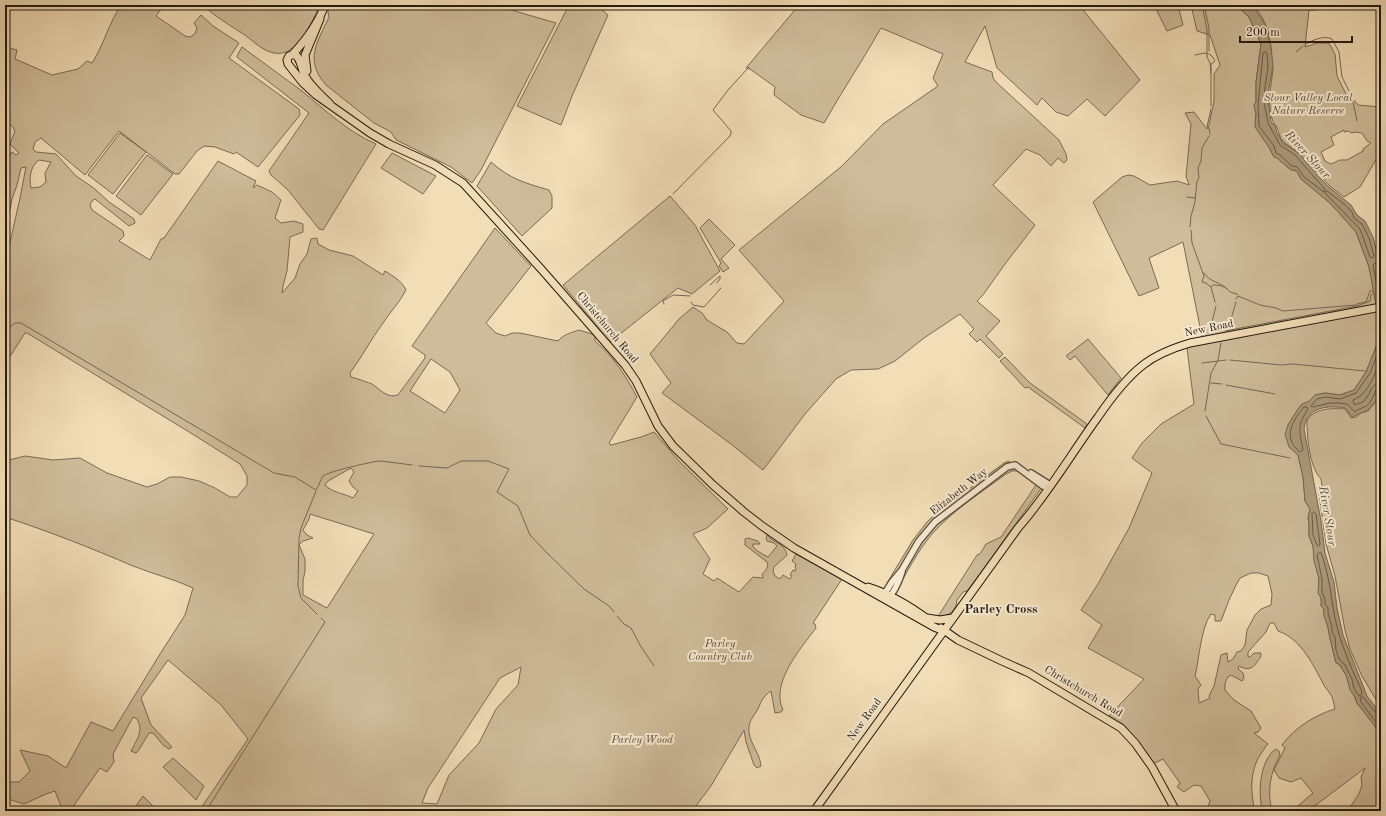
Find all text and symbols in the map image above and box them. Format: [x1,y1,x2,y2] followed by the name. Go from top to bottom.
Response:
[1240,18,1352,44] scale bar
[1246,27,1280,39] text: 200 m
[1264,93,1353,117] park label: Stour Valley Local Nature Reserve
[1281,128,1333,182] water label: River Stour
[574,290,640,366] street label: Christchurch Road
[1184,318,1235,340] street label: New Road
[928,466,990,518] street label: Elizabeth Way
[1316,484,1338,548] water label: River Stour
[964,603,1038,616] district label: Parley Cross
[688,639,752,663] park label: Parley Country Club
[1042,664,1124,720] street label: Christchurch Road
[846,696,884,743] street label: New Road
[610,735,673,746] park label: Parley Wood

